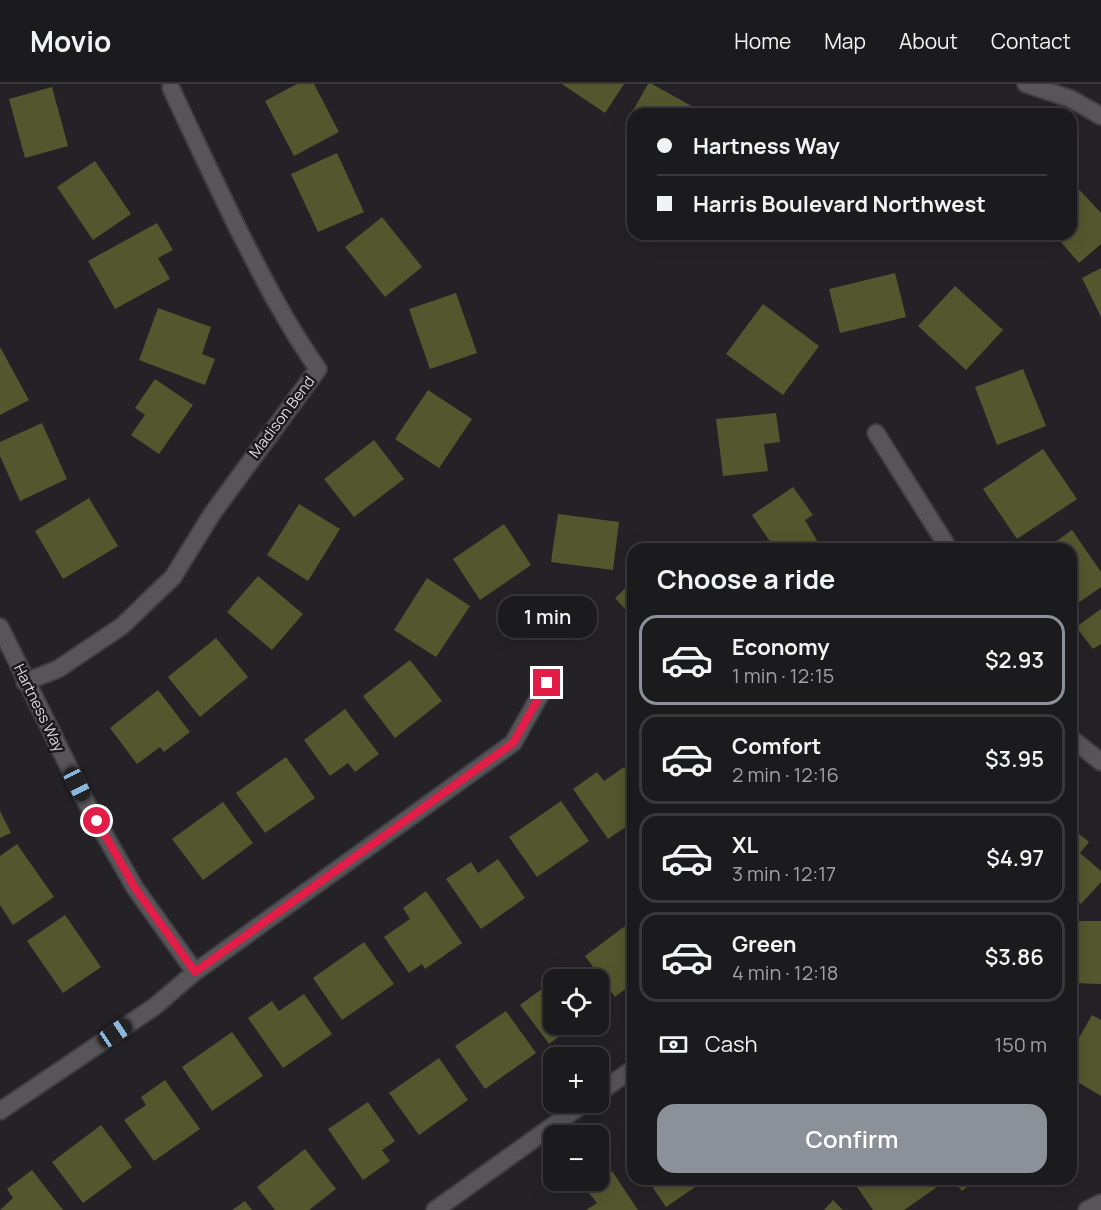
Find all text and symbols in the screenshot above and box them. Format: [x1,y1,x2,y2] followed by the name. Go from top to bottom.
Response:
[30,22,111,60] text: Movio
[734,27,791,55] text: Home
[824,27,866,55] text: Map
[899,27,958,55] text: About
[991,27,1071,55] text: Contact
[693,131,840,161] text: Hartness Way
[693,189,986,219] text: Harris Boulevard Northwest
[244,371,319,462] street label: Madison Bend
[657,560,835,597] text: Choose a ride
[498,596,596,638] callout: 1 min
[524,603,571,630] text: 1 min
[732,632,830,662] text: Economy
[660,633,714,687] icon: car
[985,645,1044,675] text: $2.93
[9,660,70,755] street label: Hartness Way
[732,662,834,689] text: 1 min · 12:15
[533,669,560,696] route end
[732,731,821,761] text: Comfort
[660,732,714,786] icon: car
[985,744,1044,774] text: $3.95
[732,761,839,788] text: 2 min · 12:16
[61,764,93,804] car
[83,807,110,834] route start
[732,830,758,860] text: XL
[660,831,714,885] icon: car
[986,843,1044,873] text: $4.97
[732,860,836,887] text: 3 min · 12:17
[732,929,797,959] text: Green
[660,930,714,984] icon: car
[985,942,1044,972] text: $3.86
[732,959,838,986] text: 4 min · 12:18
[543,969,609,1191] map controls
[543,969,609,1035] button: locate
[95,1015,135,1051] car
[657,1028,690,1061] icon: cash
[705,1029,758,1059] text: Cash
[994,1031,1047,1058] text: 150 m
[543,1047,609,1113] button: +
[657,1104,1047,1173] button: Confirm
[543,1125,609,1191] button: −

